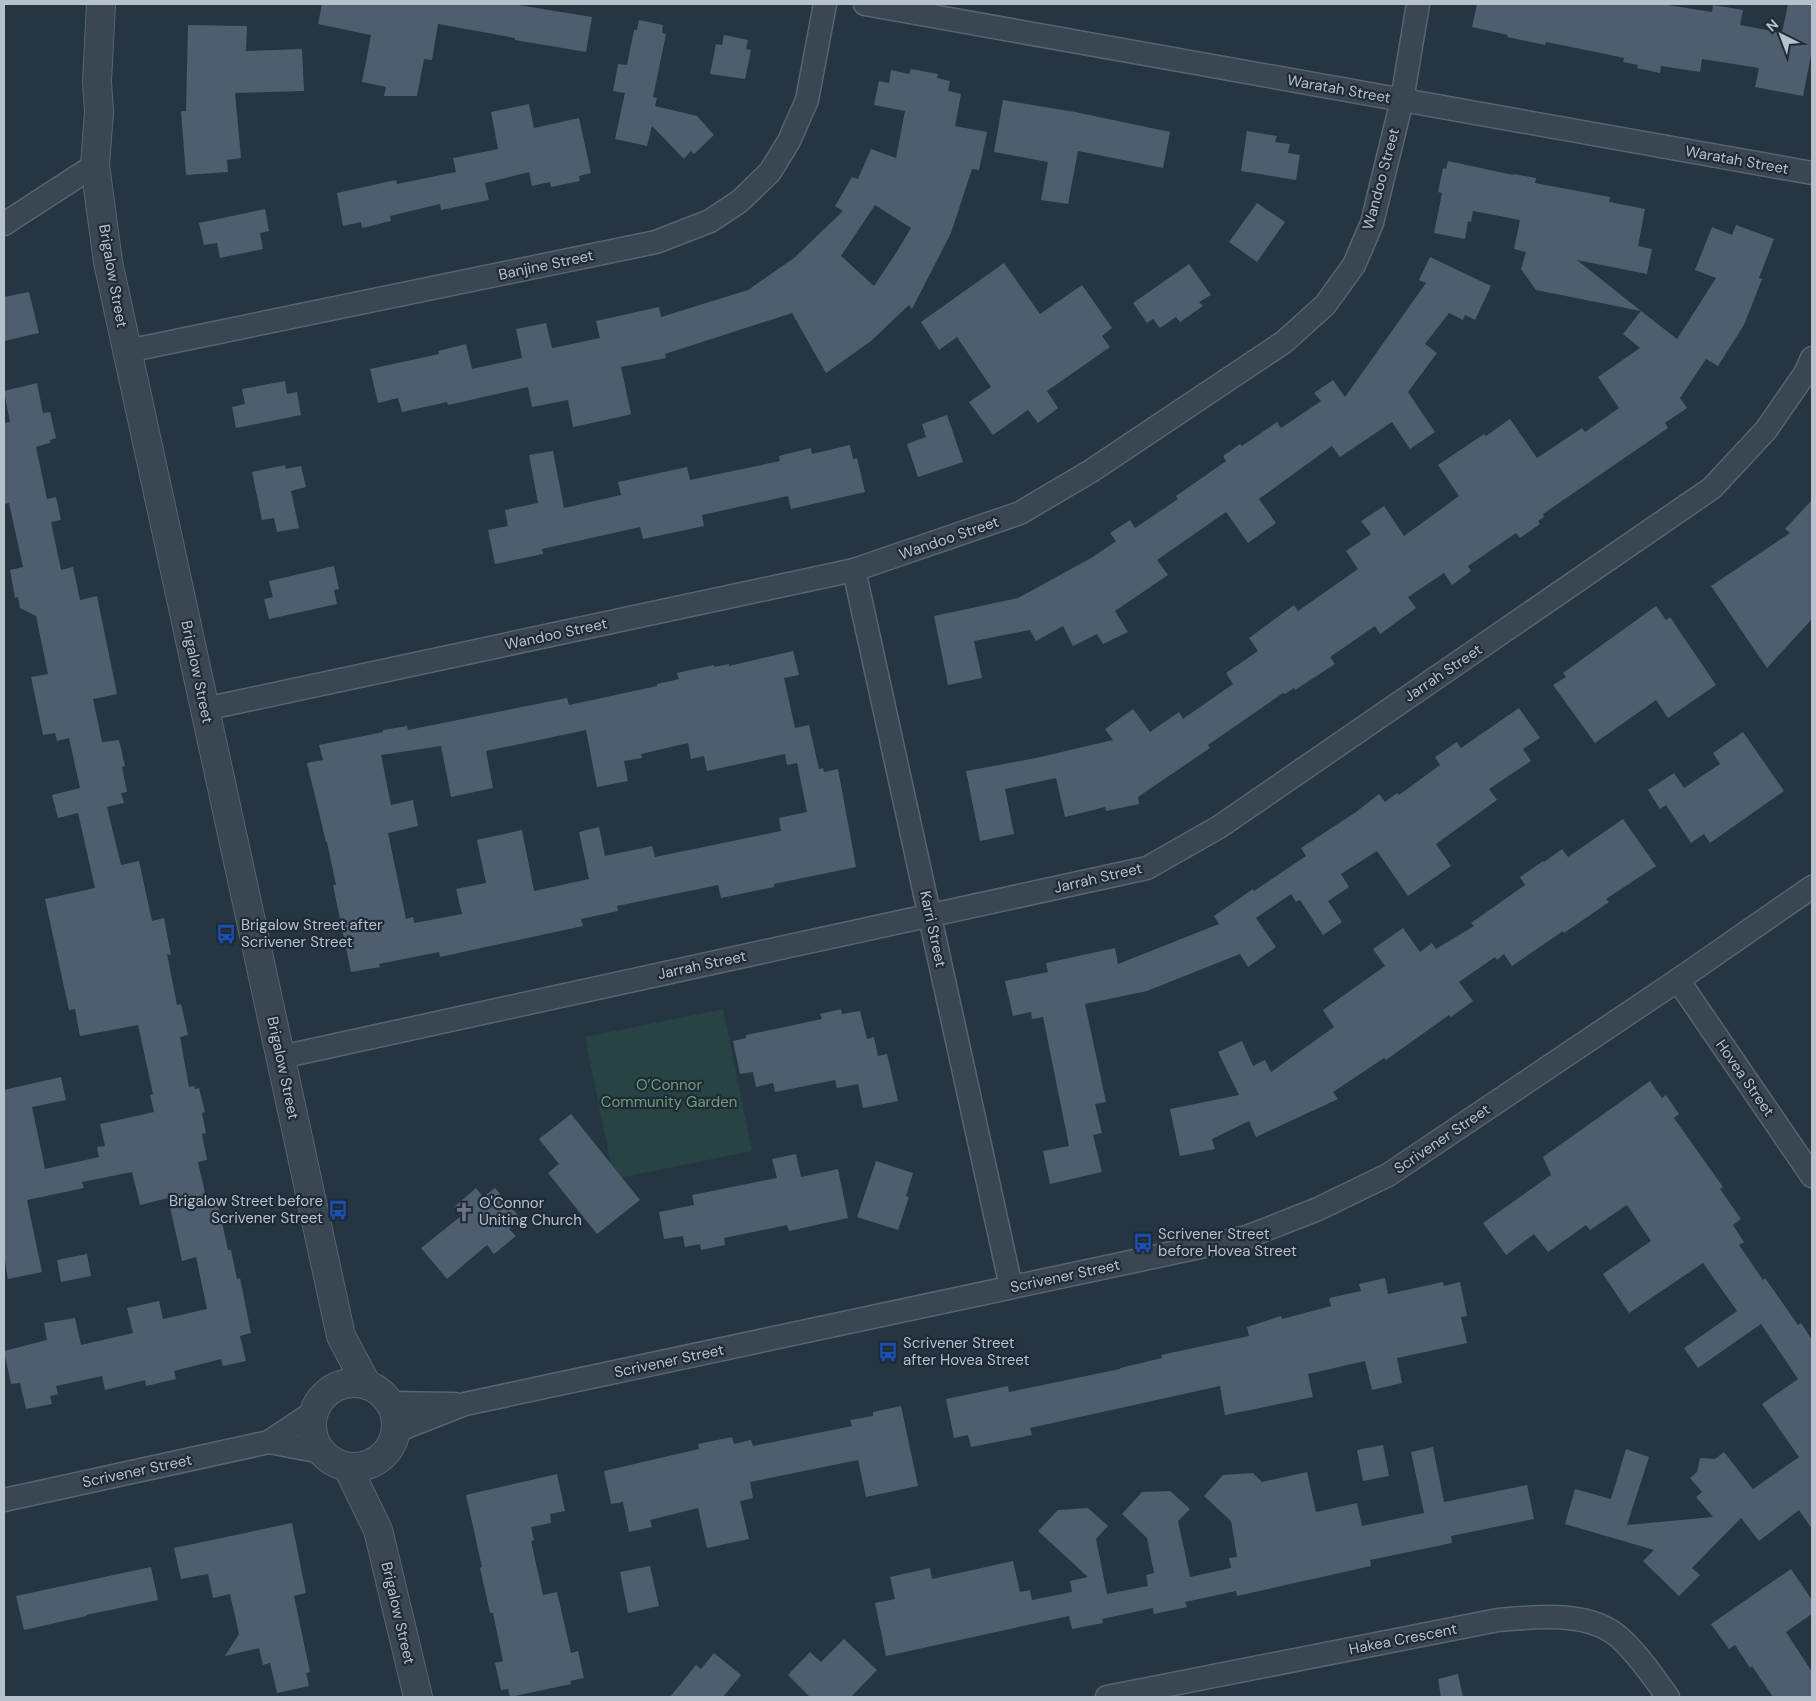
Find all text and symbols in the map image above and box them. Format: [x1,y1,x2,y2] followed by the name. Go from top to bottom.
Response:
[1756,10,1806,60] north arrow
[1762,15,1782,35] text: N
[1286,70,1392,108] street label: Waratah Street
[1358,126,1404,232] street label: Wandoo Street
[1684,141,1790,179] street label: Waratah Street
[94,223,132,329] street label: Brigalow Street
[497,245,595,285] street label: Banjine Street
[896,512,1002,564] street label: Wandoo Street
[503,613,609,655] street label: Wandoo Street
[176,619,218,725] street label: Brigalow Street
[1400,639,1486,706] street label: Jarrah Street
[1052,858,1144,898] street label: Jarrah Street
[915,889,951,969] street label: Karri Street
[241,915,383,952] place label: Brigalow Street after Scrivener Street
[215,923,237,945] bus stop icon: Brigalow Street after Scrivener Street
[656,946,748,984] street label: Jarrah Street
[262,1015,304,1121] street label: Brigalow Street
[1711,1036,1779,1120] street label: Hovea Street
[601,1075,737,1112] park label: O’Connor Community Garden
[1390,1099,1494,1179] street label: Scrivener Street
[169,1191,323,1228] place label: Brigalow Street before Scrivener Street
[479,1193,582,1230] place label: O'Connor Uniting Church
[327,1199,349,1221] bus stop icon: Brigalow Street before Scrivener Street
[453,1201,475,1223] church icon: O'Connor Uniting Church
[1158,1224,1297,1261] place label: Scrivener Street before Hovea Street
[1132,1232,1154,1254] bus stop icon: Scrivener Street before Hovea Street
[1008,1255,1122,1297] street label: Scrivener Street
[903,1333,1030,1370] place label: Scrivener Street after Hovea Street
[612,1340,726,1382] street label: Scrivener Street
[877,1341,899,1363] bus stop icon: Scrivener Street after Hovea Street
[80,1450,194,1492] street label: Scrivener Street
[376,1560,420,1666] street label: Brigalow Street
[1347,1619,1459,1659] street label: Hakea Crescent

